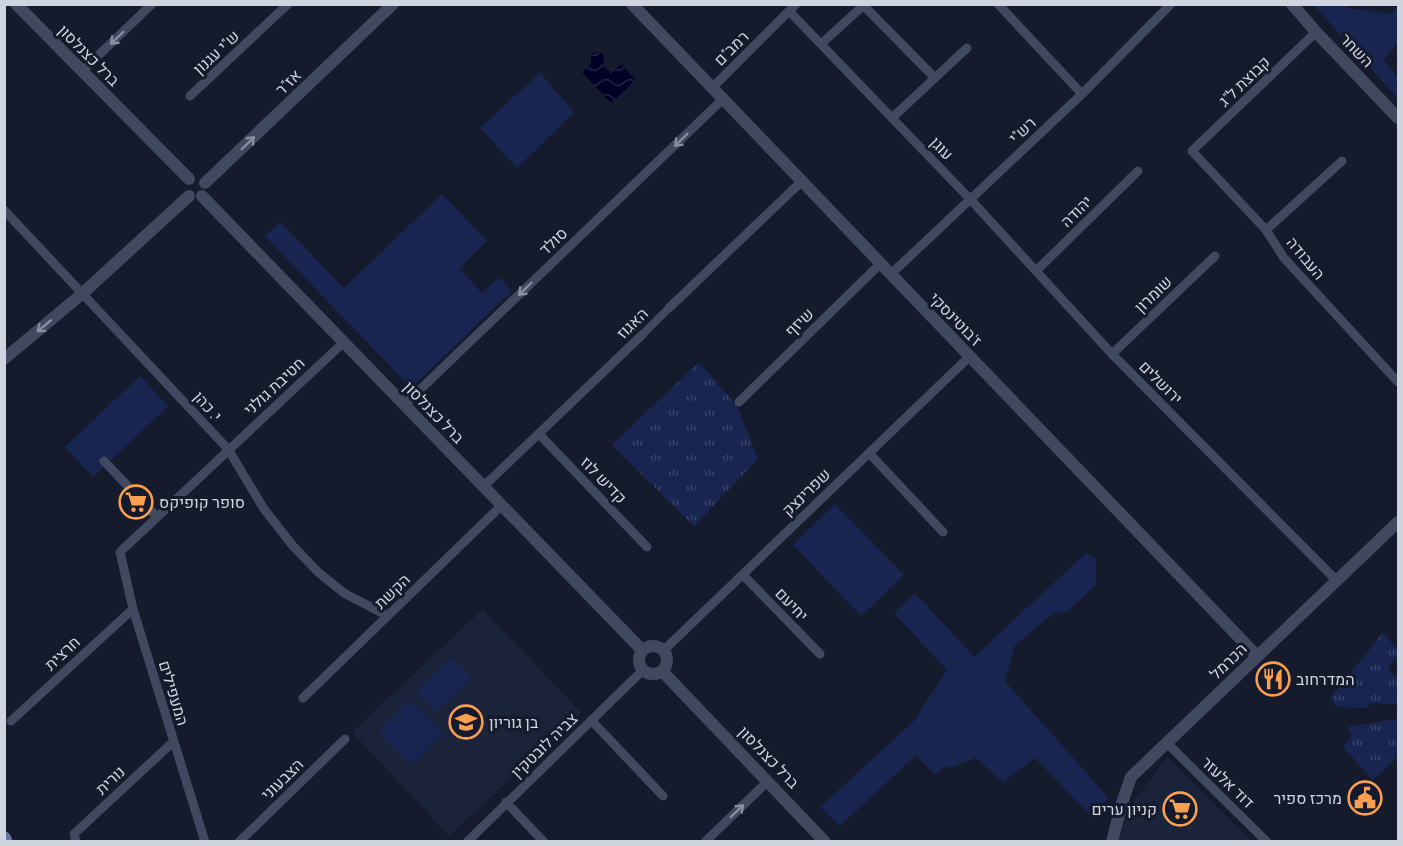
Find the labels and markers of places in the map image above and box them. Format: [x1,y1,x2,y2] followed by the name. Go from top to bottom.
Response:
[118,484,154,520] supermarket icon: סופר קופיקס
[159,492,245,512] place label: סופר קופיקס
[1255,661,1291,697] restaurant icon: המדרחוב
[1296,669,1355,689] place label: המדרחוב
[448,704,484,740] school or university icon: בן גוריון
[489,712,539,732] place label: בן גוריון
[1347,780,1383,816] public building icon: מרכז ספיר
[1273,788,1342,808] place label: מרכז ספיר
[1162,791,1198,827] supermarket icon: קניון ערים
[1092,799,1157,819] place label: קניון ערים

